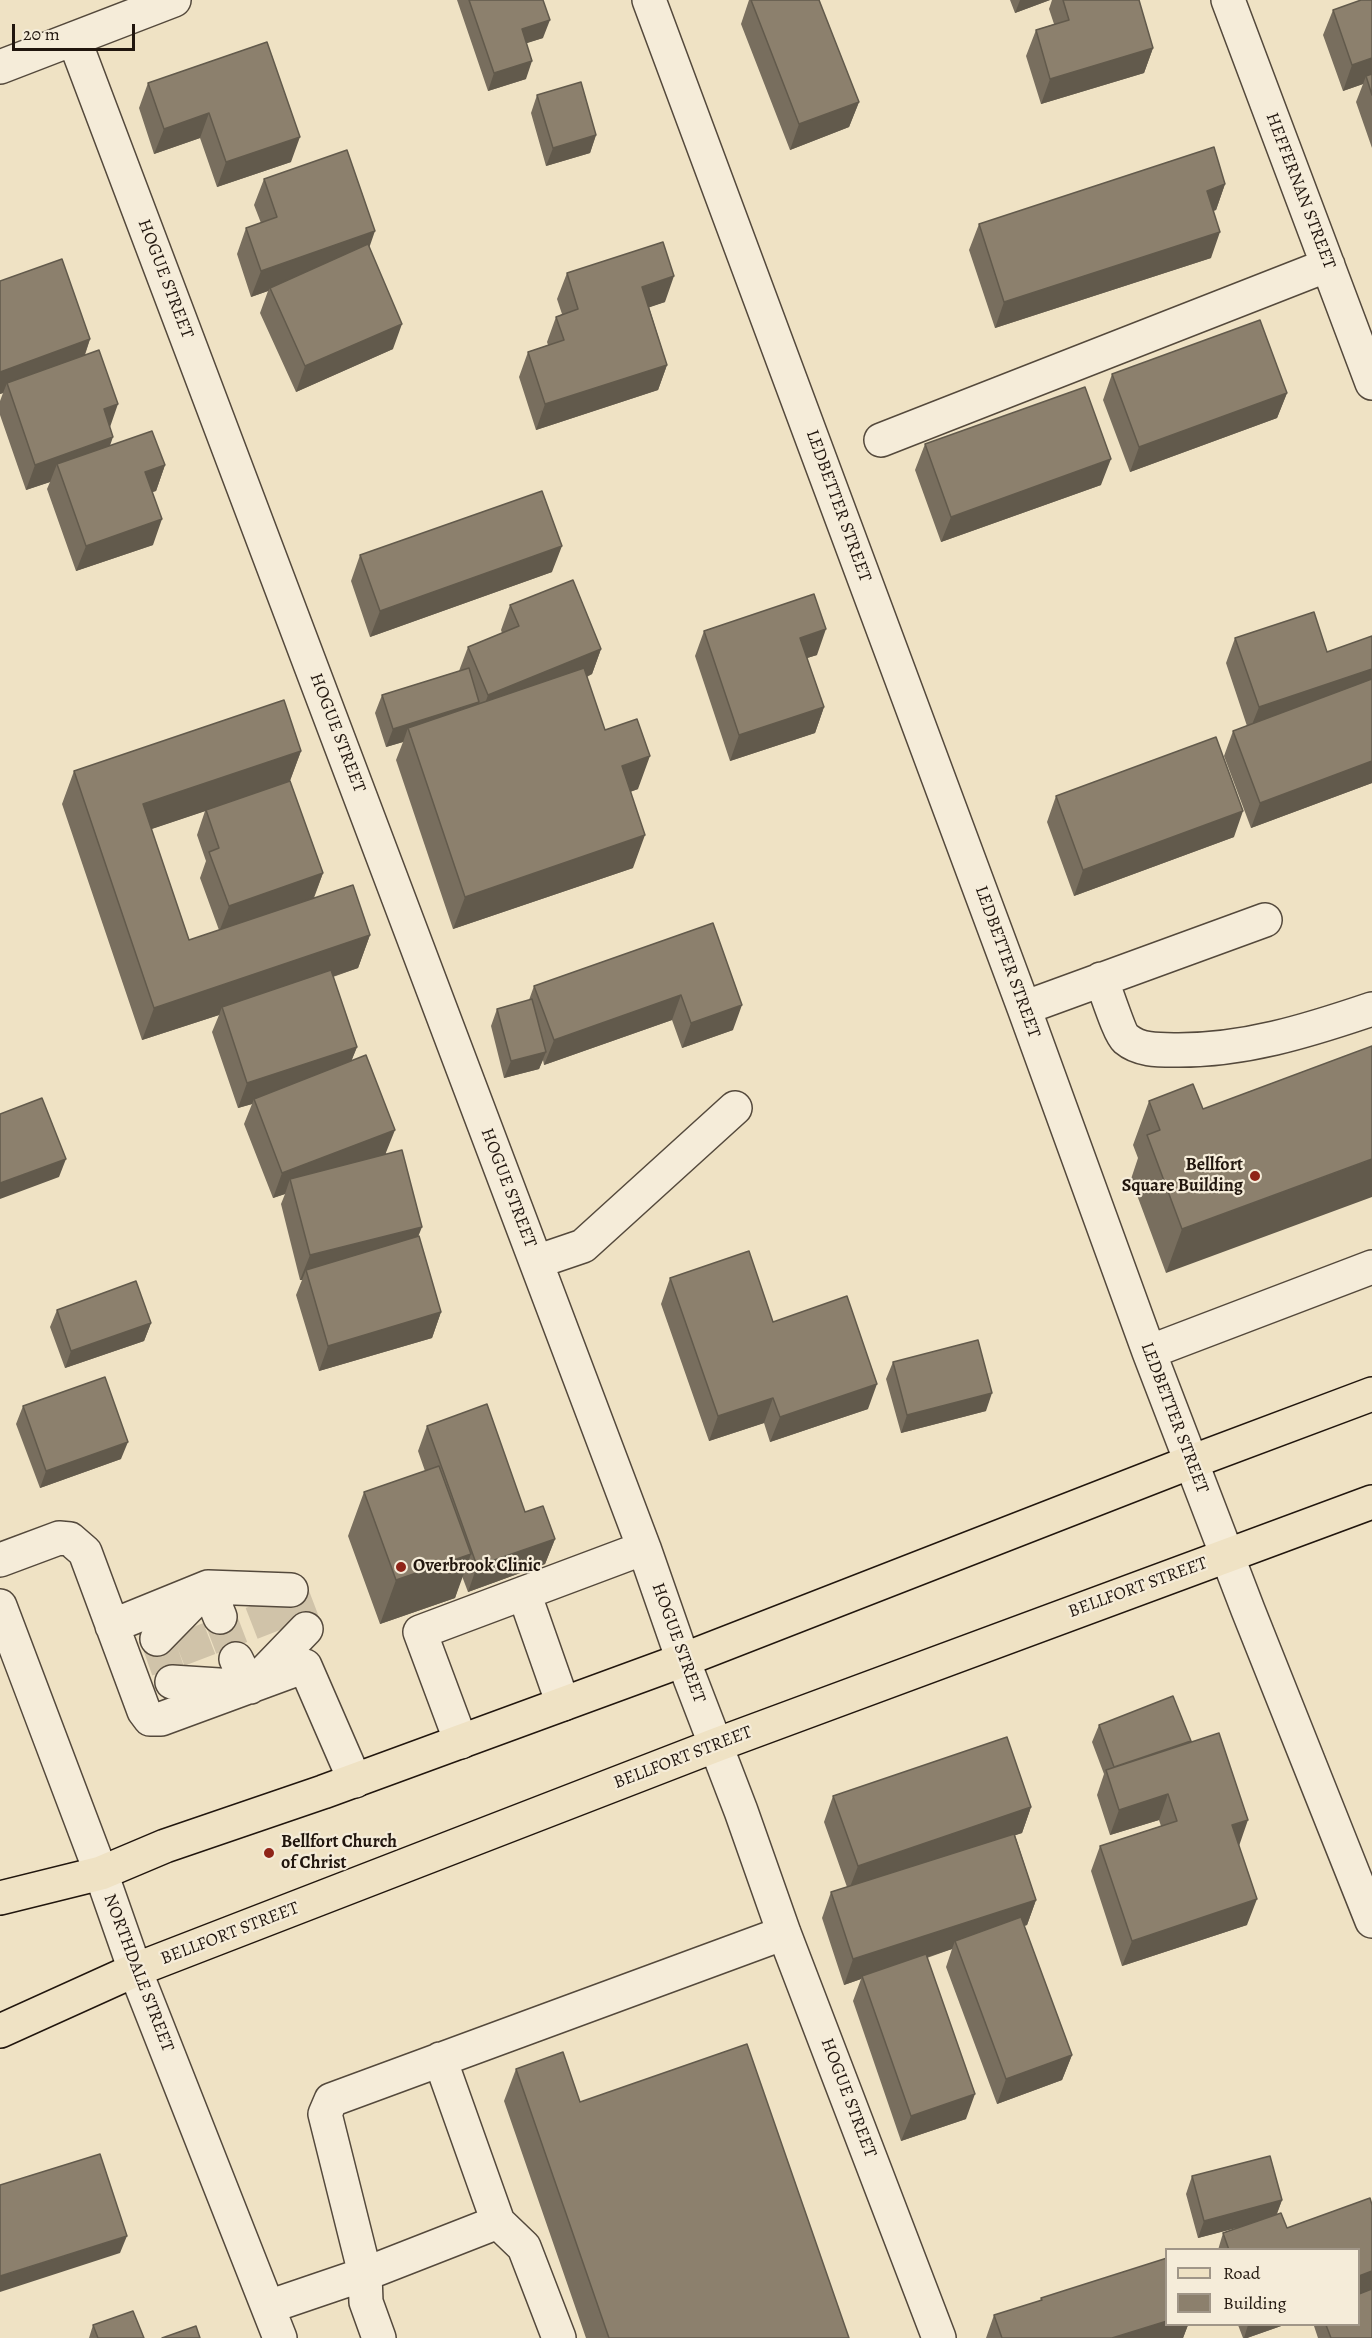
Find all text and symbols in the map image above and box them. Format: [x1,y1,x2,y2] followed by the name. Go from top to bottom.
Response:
[15,12,138,50] scale bar
[23,22,60,46] text: 20 m
[1260,110,1340,272] street label: HEFFERNAN STREET
[132,216,198,342] street label: HOGUE STREET
[800,427,876,585] street label: LEDBETTER STREET
[304,670,370,796] street label: HOGUE STREET
[969,883,1045,1041] street label: LEDBETTER STREET
[475,1125,541,1251] street label: HOGUE STREET
[1122,1155,1243,1198] place label: Bellfort Square Building
[1248,1169,1262,1183] marker: Bellfort Square Building
[1135,1339,1213,1497] street label: LEDBETTER STREET
[1066,1553,1210,1623] street label: BELLFORT STREET
[413,1556,541,1578] place label: Overbrook Clinic
[394,1560,408,1574] marker: Overbrook Clinic
[646,1580,710,1706] street label: HOGUE STREET
[611,1722,755,1794] street label: BELLFORT STREET
[281,1832,397,1874] place label: Bellfort Church of Christ
[262,1846,276,1860] marker: Bellfort Church of Christ
[98,1891,178,2055] street label: NORTHDALE STREET
[158,1898,302,1970] street label: BELLFORT STREET
[815,2035,881,2161] street label: HOGUE STREET
[1165,2248,1360,2326] legend
[1223,2261,1260,2285] text: Road
[1223,2291,1287,2315] text: Building

